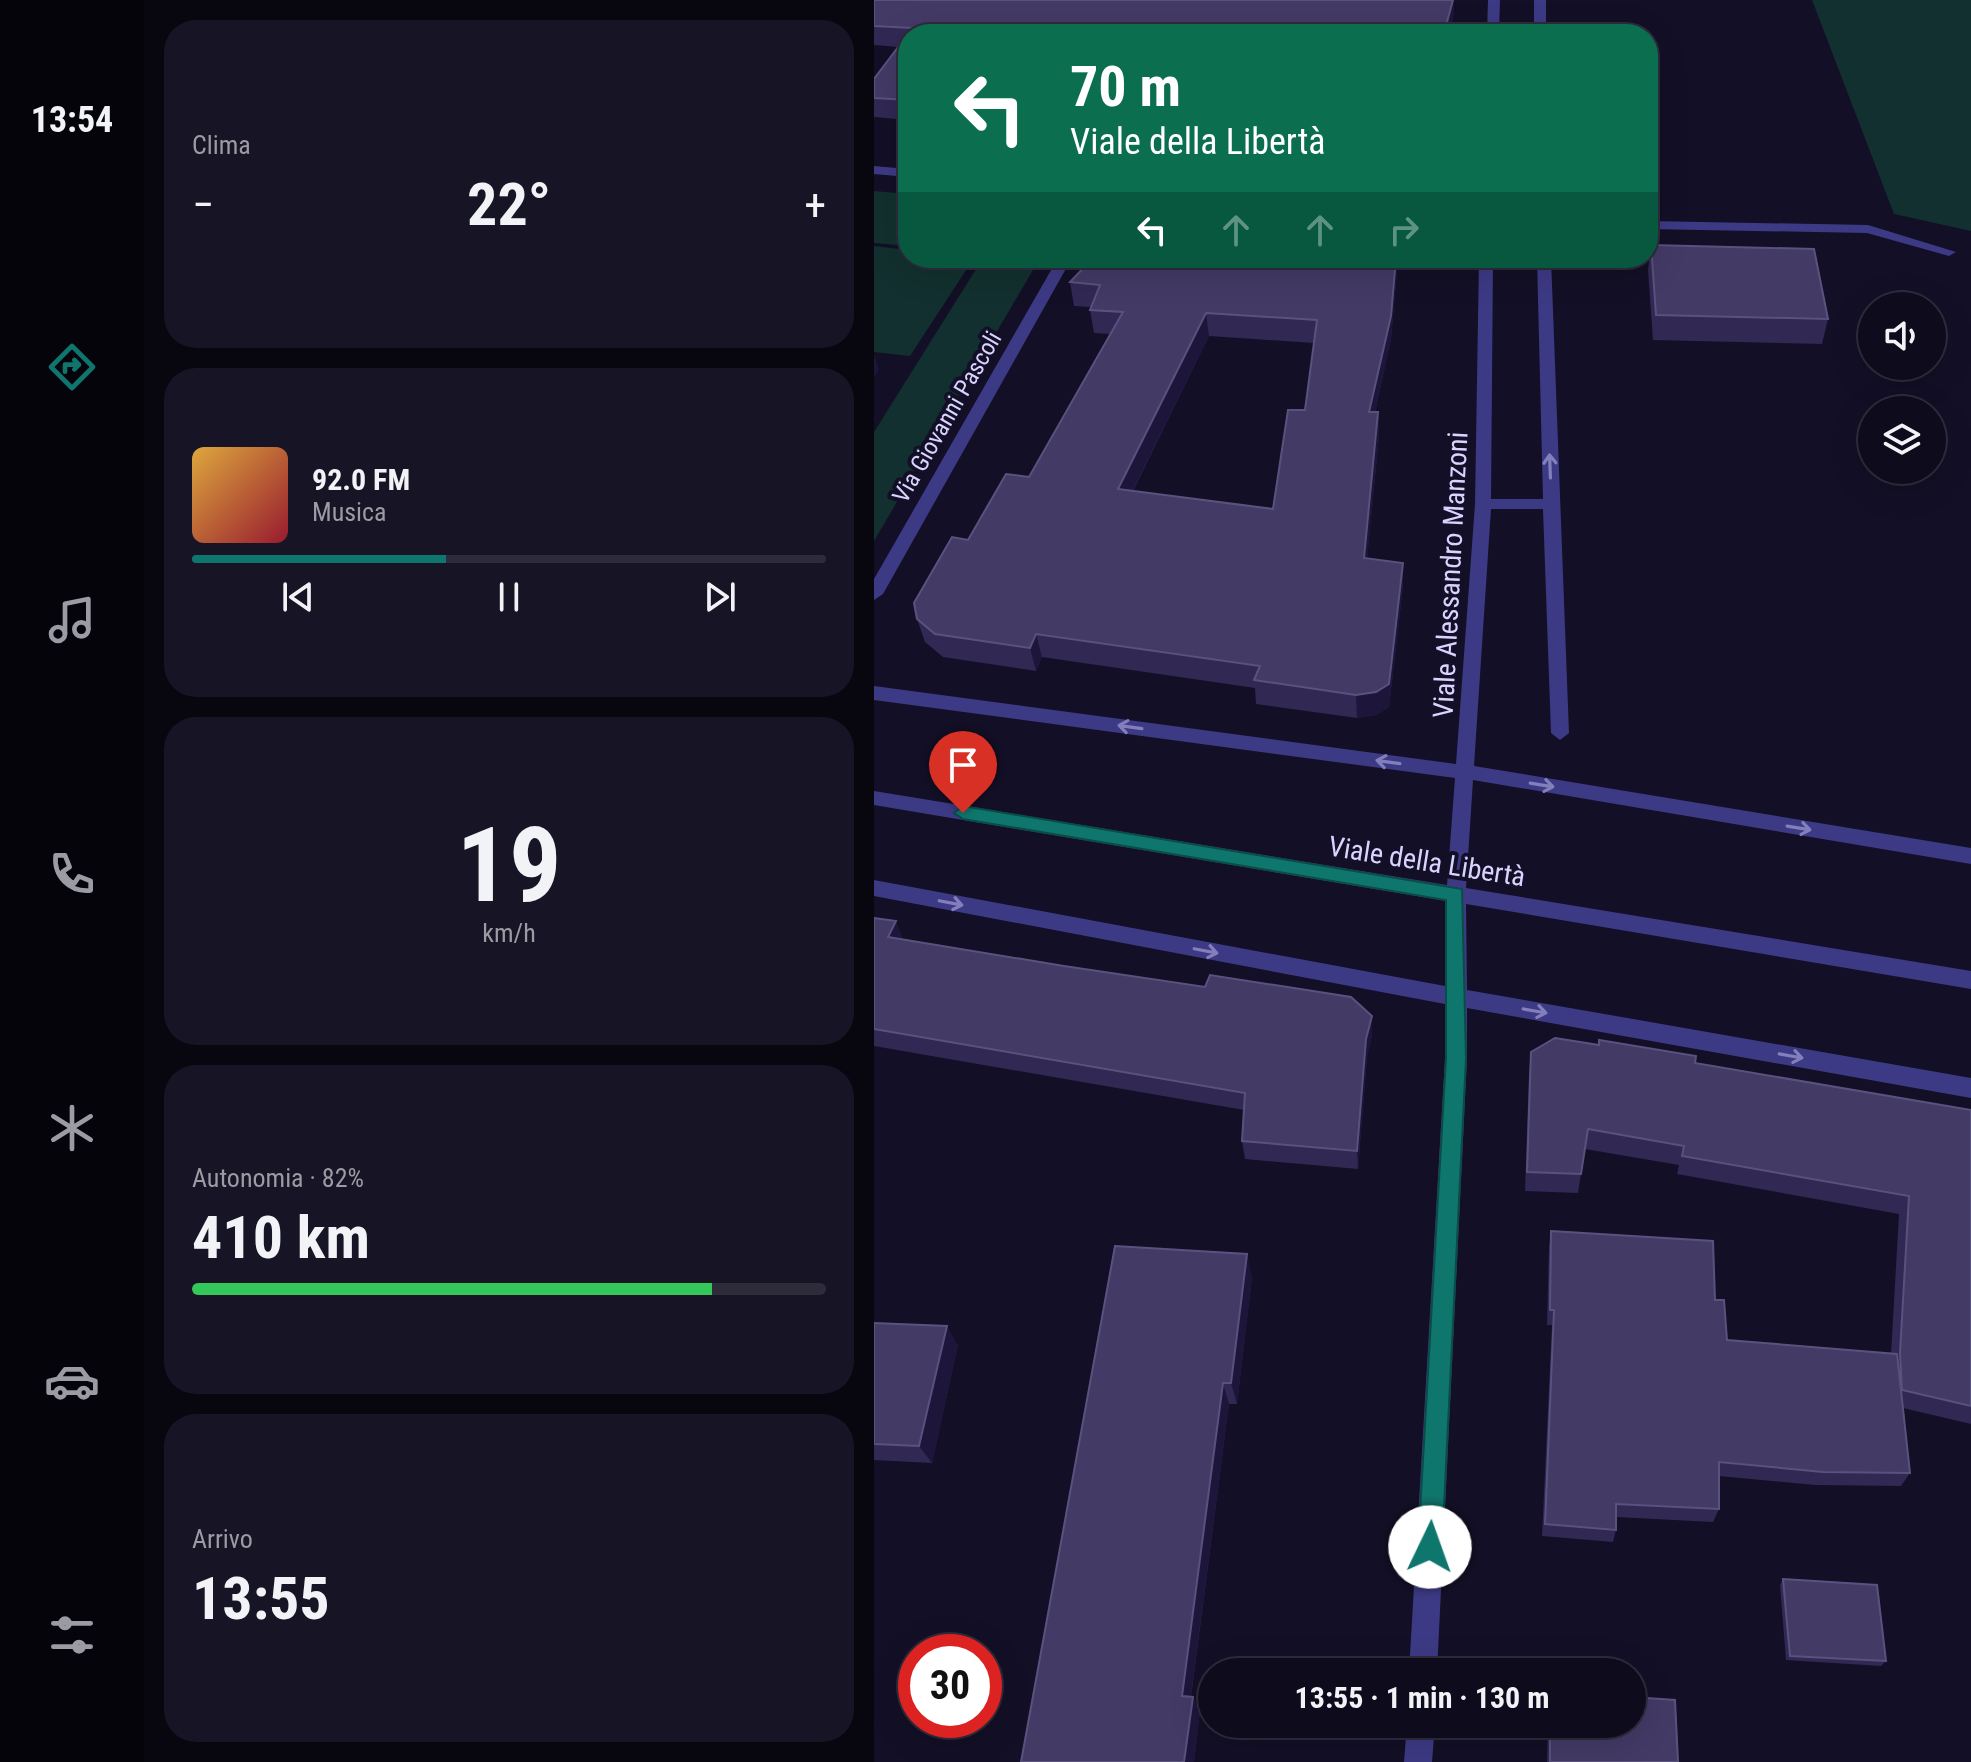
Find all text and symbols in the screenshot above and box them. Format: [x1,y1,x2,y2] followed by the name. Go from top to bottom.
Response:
[1070,54,1181,120] text: 70 m
[938,56,1042,160] icon: left
[31,99,113,141] text: 13:54
[1070,121,1326,163] text: Viale della Libertà
[192,130,251,160] text: Clima
[467,169,551,240] text: 22°
[192,179,214,231] text: −
[804,179,826,231] text: +
[1130,208,1174,252] icon: left
[1214,208,1258,252] icon: ahead
[1298,208,1342,252] icon: ahead
[1382,208,1426,252] icon: right
[1858,292,1946,484] map controls
[1858,292,1946,380] button: sound
[887,326,1007,508] street label: Via Giovanni Pascoli
[44,339,100,395] icon: directions
[1858,396,1946,484] button: layers
[1427,431,1474,719] street label: Viale Alessandro Manzoni
[1542,453,1558,480] one-way arrow
[312,462,410,497] text: 92.0 FM
[312,497,387,527] text: Musica
[276,575,320,619] icon: previous
[487,575,531,619] icon: pause
[698,575,742,619] icon: next
[44,592,100,648] icon: music
[1117,720,1144,735] one-way arrow
[929,731,997,813] pin
[941,743,985,787] icon: arrive
[1376,754,1401,769] one-way arrow
[1529,778,1554,793] one-way arrow
[456,805,562,926] text: 19
[1786,821,1811,836] one-way arrow
[1326,830,1528,893] street label: Viale della Libertà
[44,846,100,902] icon: phone
[937,896,963,911] one-way arrow
[482,918,536,948] text: km/h
[1193,944,1218,959] one-way arrow
[1522,1004,1547,1019] one-way arrow
[1778,1049,1803,1064] one-way arrow
[44,1100,100,1156] icon: climate
[192,1163,364,1193] text: Autonomia · 82%
[192,1202,370,1273] text: 410 km
[44,1353,100,1409] icon: car
[1388,1505,1472,1589] position arrow
[192,1524,253,1554] text: Arrivo
[192,1563,330,1634] text: 13:55
[44,1607,100,1663] icon: filters
[898,1634,1002,1738] speed limit sign: 30
[1295,1680,1549,1715] text: 13:55 · 1 min · 130 m

